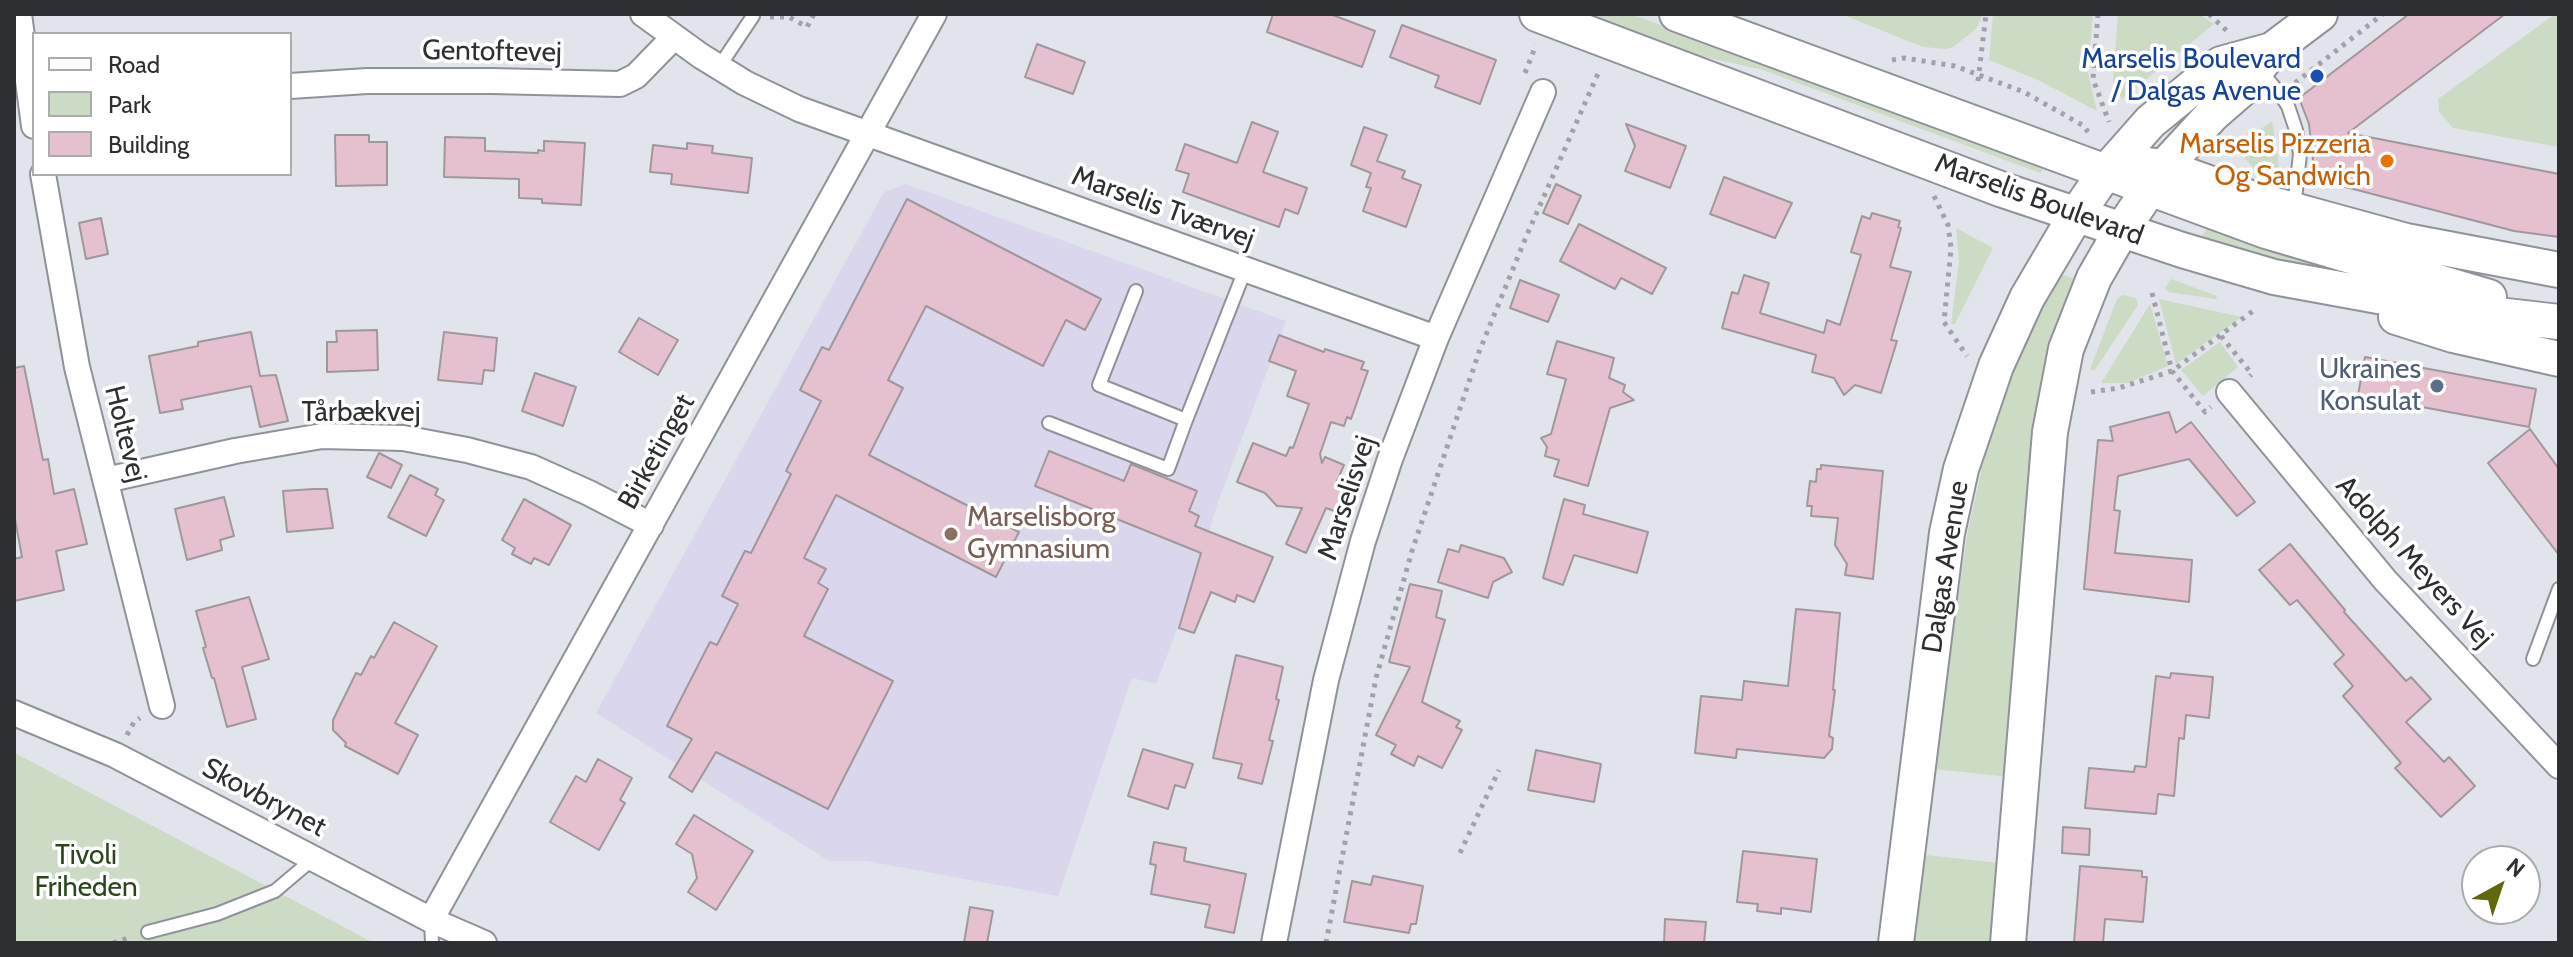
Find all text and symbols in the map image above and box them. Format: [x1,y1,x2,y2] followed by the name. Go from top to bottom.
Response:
[32,32,292,176] legend
[422,34,562,70] street label: Gentoftevej
[2081,43,2301,109] place label: Marselis Boulevard / Dalgas Avenue
[108,50,160,79] text: Road
[2308,67,2326,85] marker: Marselis Boulevard / Dalgas Avenue
[108,90,151,119] text: Park
[2179,128,2371,194] place label: Marselis Pizzeria Og Sandwich
[108,130,189,159] text: Building
[1930,147,2148,253] street label: Marselis Boulevard
[2378,152,2396,170] marker: Marselis Pizzeria Og Sandwich
[1067,159,1259,257] street label: Marselis Tværvej
[2319,353,2421,419] place label: Ukraines Konsulat
[2428,377,2446,395] marker: Ukraines Konsulat
[97,382,153,486] street label: Holtevej
[612,389,702,515] street label: Birketinget
[301,396,421,430] street label: Tårbækvej
[1311,432,1383,564] street label: Marselisvej
[2328,469,2500,655] street label: Adolph Meyers Vej
[1916,478,1976,656] street label: Dalgas Avenue
[967,501,1115,567] place label: Marselisborg Gymnasium
[942,525,960,543] marker: Marselisborg Gymnasium
[197,751,331,845] street label: Skovbrynet
[34,839,138,905] park label: Tivoli Friheden
[2461,845,2541,925] north arrow
[2501,852,2530,883] text: N

